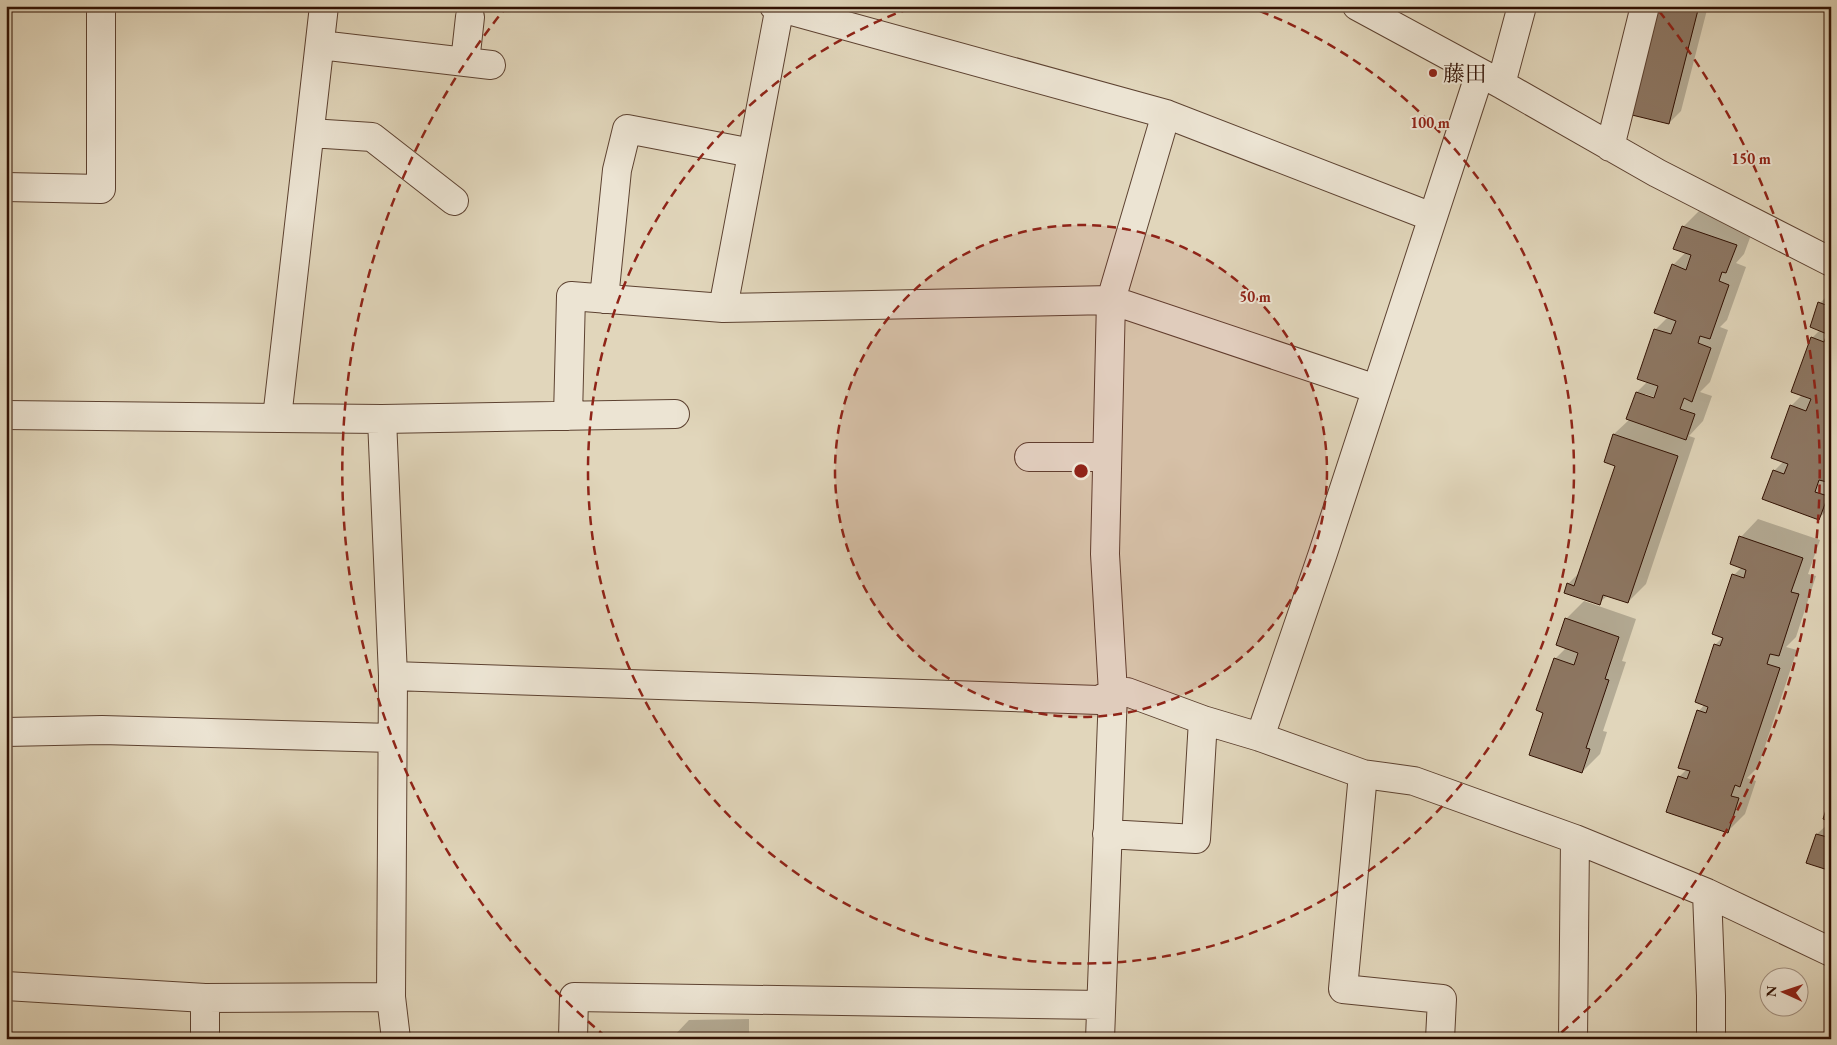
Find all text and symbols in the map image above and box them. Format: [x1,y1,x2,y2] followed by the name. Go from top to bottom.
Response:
[1443,59,1487,88] place label: 藤田
[1427,67,1439,79] marker: 藤田
[1410,113,1450,132] text: 100 m
[1731,149,1771,168] text: 150 m
[1239,287,1271,306] text: 50 m
[1072,462,1090,480] centre of rings
[1760,968,1810,1018] north arrow
[1762,985,1780,997] text: N

